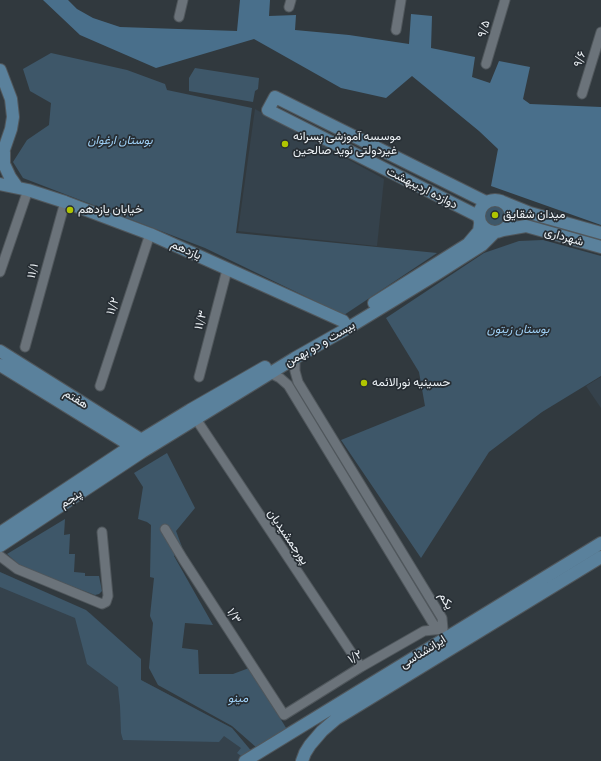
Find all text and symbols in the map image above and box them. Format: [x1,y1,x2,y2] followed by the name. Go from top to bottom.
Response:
[475,19,493,39] street label: ۹/۵
[571,49,589,69] street label: ۹/۶
[293,130,401,158] place label: موسسه آموزشی پسرانه غیردولتی نوید صالحین
[87,134,153,148] park label: بوستان ارغوان
[280,139,290,149] marker: موسسه آموزشی پسرانه غیردولتی نوید صالحین
[384,164,460,212] street label: دوازده اردیبهشت
[78,203,143,217] place label: خیابان یازدهم
[65,205,75,215] marker: خیابان یازدهم
[503,208,565,222] place label: میدان شقایق
[490,210,500,220] marker: میدان شقایق
[543,225,585,249] street label: شهرداری
[169,237,203,263] street label: یازدهم
[24,262,42,280] street label: ۱۱/۱
[103,295,123,317] street label: ۱۱/۲
[192,309,210,331] street label: ۱۱/۳
[282,318,358,370] street label: بیست و دو بهمن
[487,323,549,337] park label: بوستان زیتون
[372,376,450,390] place label: حسینیه نورالائمه
[359,378,369,388] marker: حسینیه نورالائمه
[61,386,91,412] street label: هفتم
[57,487,85,511] street label: پنجم
[264,507,312,567] street label: پورجمشیدیان
[435,590,457,612] street label: یکم
[224,605,244,627] street label: ۱/۳
[397,632,449,672] street label: ایرانشناسی
[345,647,365,667] street label: ۱/۲
[228,692,248,706] park label: مینو

